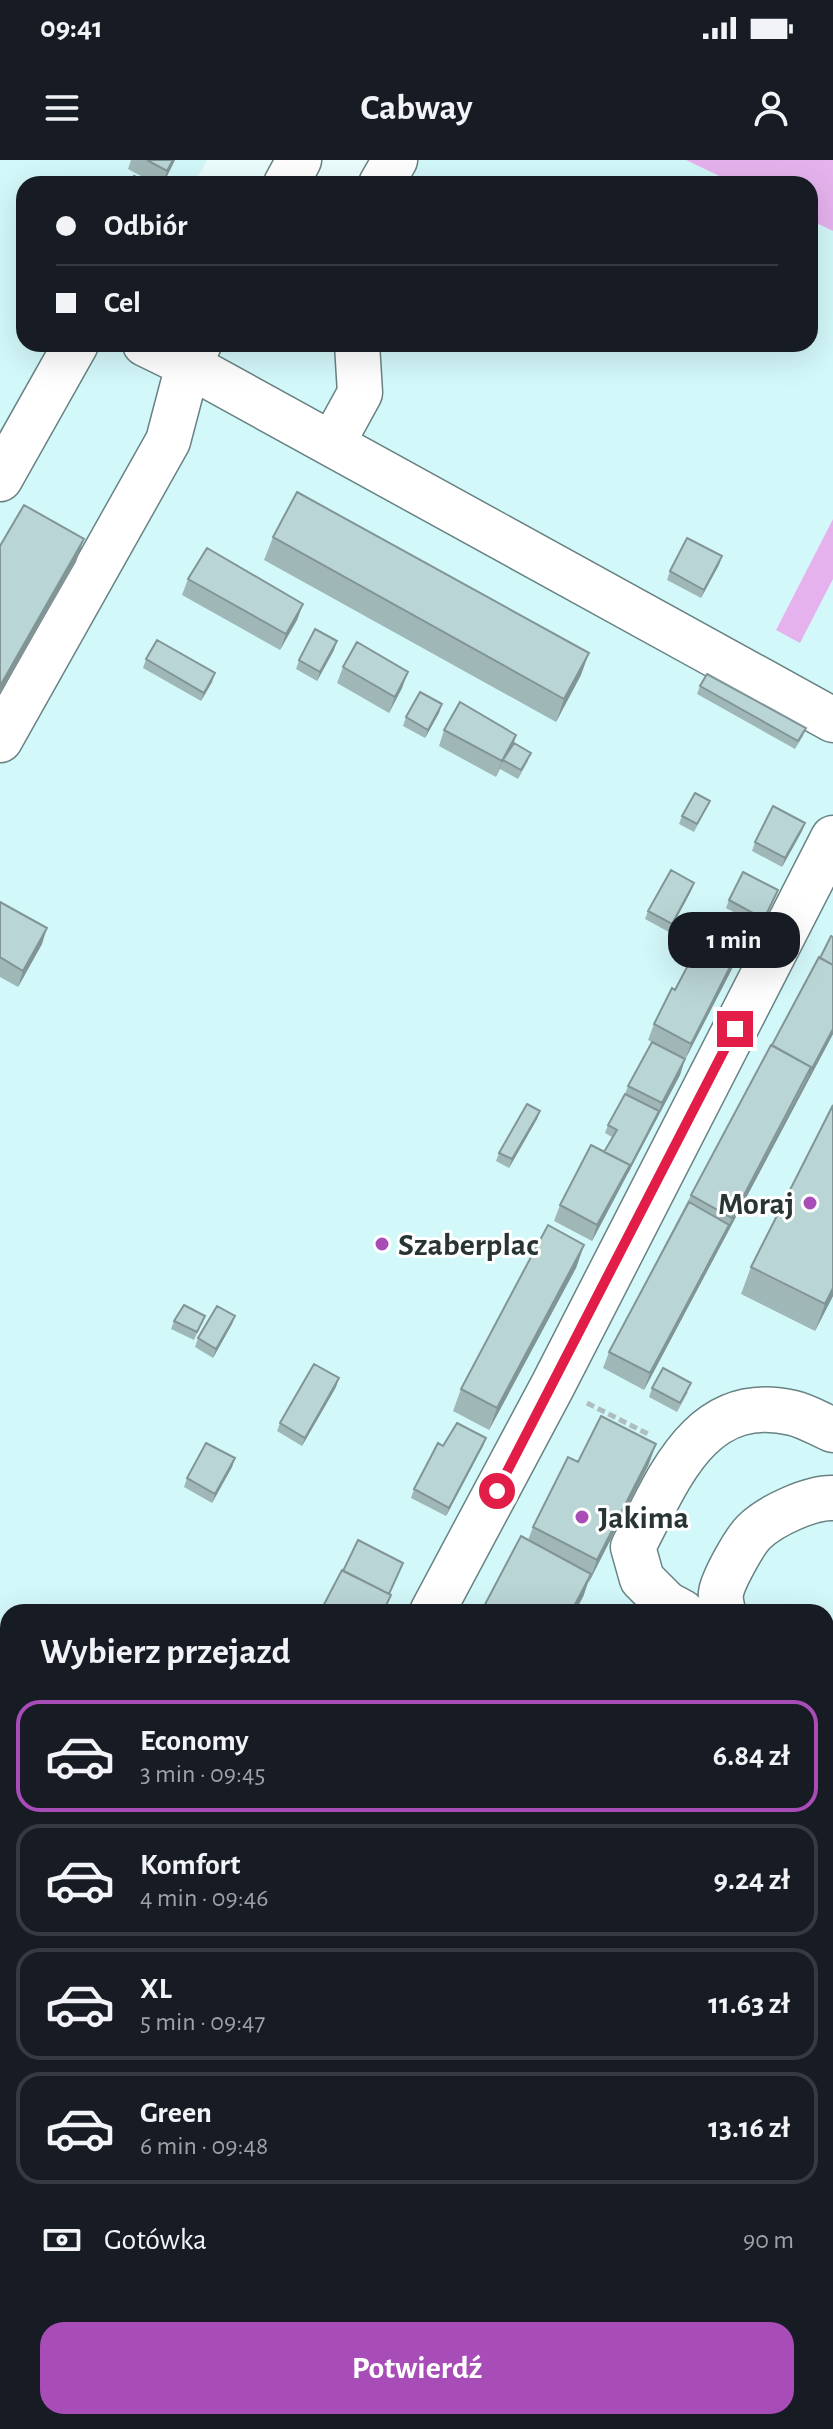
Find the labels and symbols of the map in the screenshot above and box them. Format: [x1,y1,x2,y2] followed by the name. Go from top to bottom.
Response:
[669,913,801,969] callout: 1 min
[717,1011,753,1047] route end
[718,1188,794,1220] place label: Moraj
[801,1194,819,1212] marker: Moraj
[398,1229,539,1261] place label: Szaberplac
[373,1235,391,1253] marker: Szaberplac
[479,1473,515,1509] route start
[598,1502,689,1534] place label: Jakima
[573,1508,591,1526] marker: Jakima

